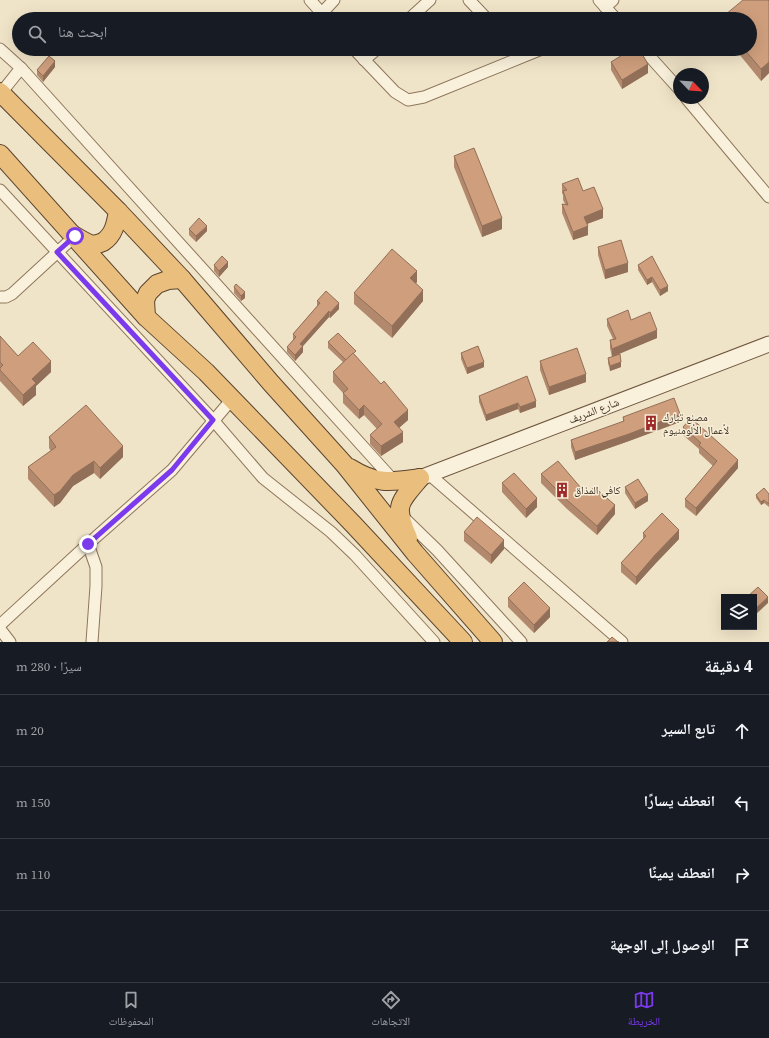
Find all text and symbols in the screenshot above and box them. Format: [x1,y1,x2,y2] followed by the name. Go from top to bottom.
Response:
[12,12,757,56] search box
[58,21,107,42] text: ابحث هنا
[26,23,48,45] icon: search
[673,68,709,104] north arrow
[66,227,84,245] route start
[567,395,621,427] street label: شارع الشريف
[663,410,729,438] place label: مصنع تبارك لأعمال الألومنيوم
[642,414,660,432] building icon: مصنع تبارك لأعمال الألومنيوم
[553,481,571,499] building icon: كافي المذاق
[574,483,621,498] place label: كافي المذاق
[79,535,97,553] route end
[721,594,757,630] map controls
[721,594,757,630] button: layers
[704,654,753,678] text: 4 دقيقة
[16,658,82,675] text: سيرًا · 280 m
[662,718,715,739] text: تابع السير
[731,720,753,742] icon: ahead
[16,722,44,739] text: 20 m
[644,790,715,811] text: انعطف يسارًا
[731,792,753,814] icon: left
[16,794,50,811] text: 150 m
[648,862,715,883] text: انعطف يمينًا
[731,864,753,886] icon: right
[16,866,50,883] text: 110 m
[610,934,715,955] text: الوصول إلى الوجهة
[731,936,753,958] icon: arrive
[109,989,154,1032] tab: المحفوظات
[371,989,410,1032] tab: الاتجاهات
[628,989,660,1032] tab: الخريطة

